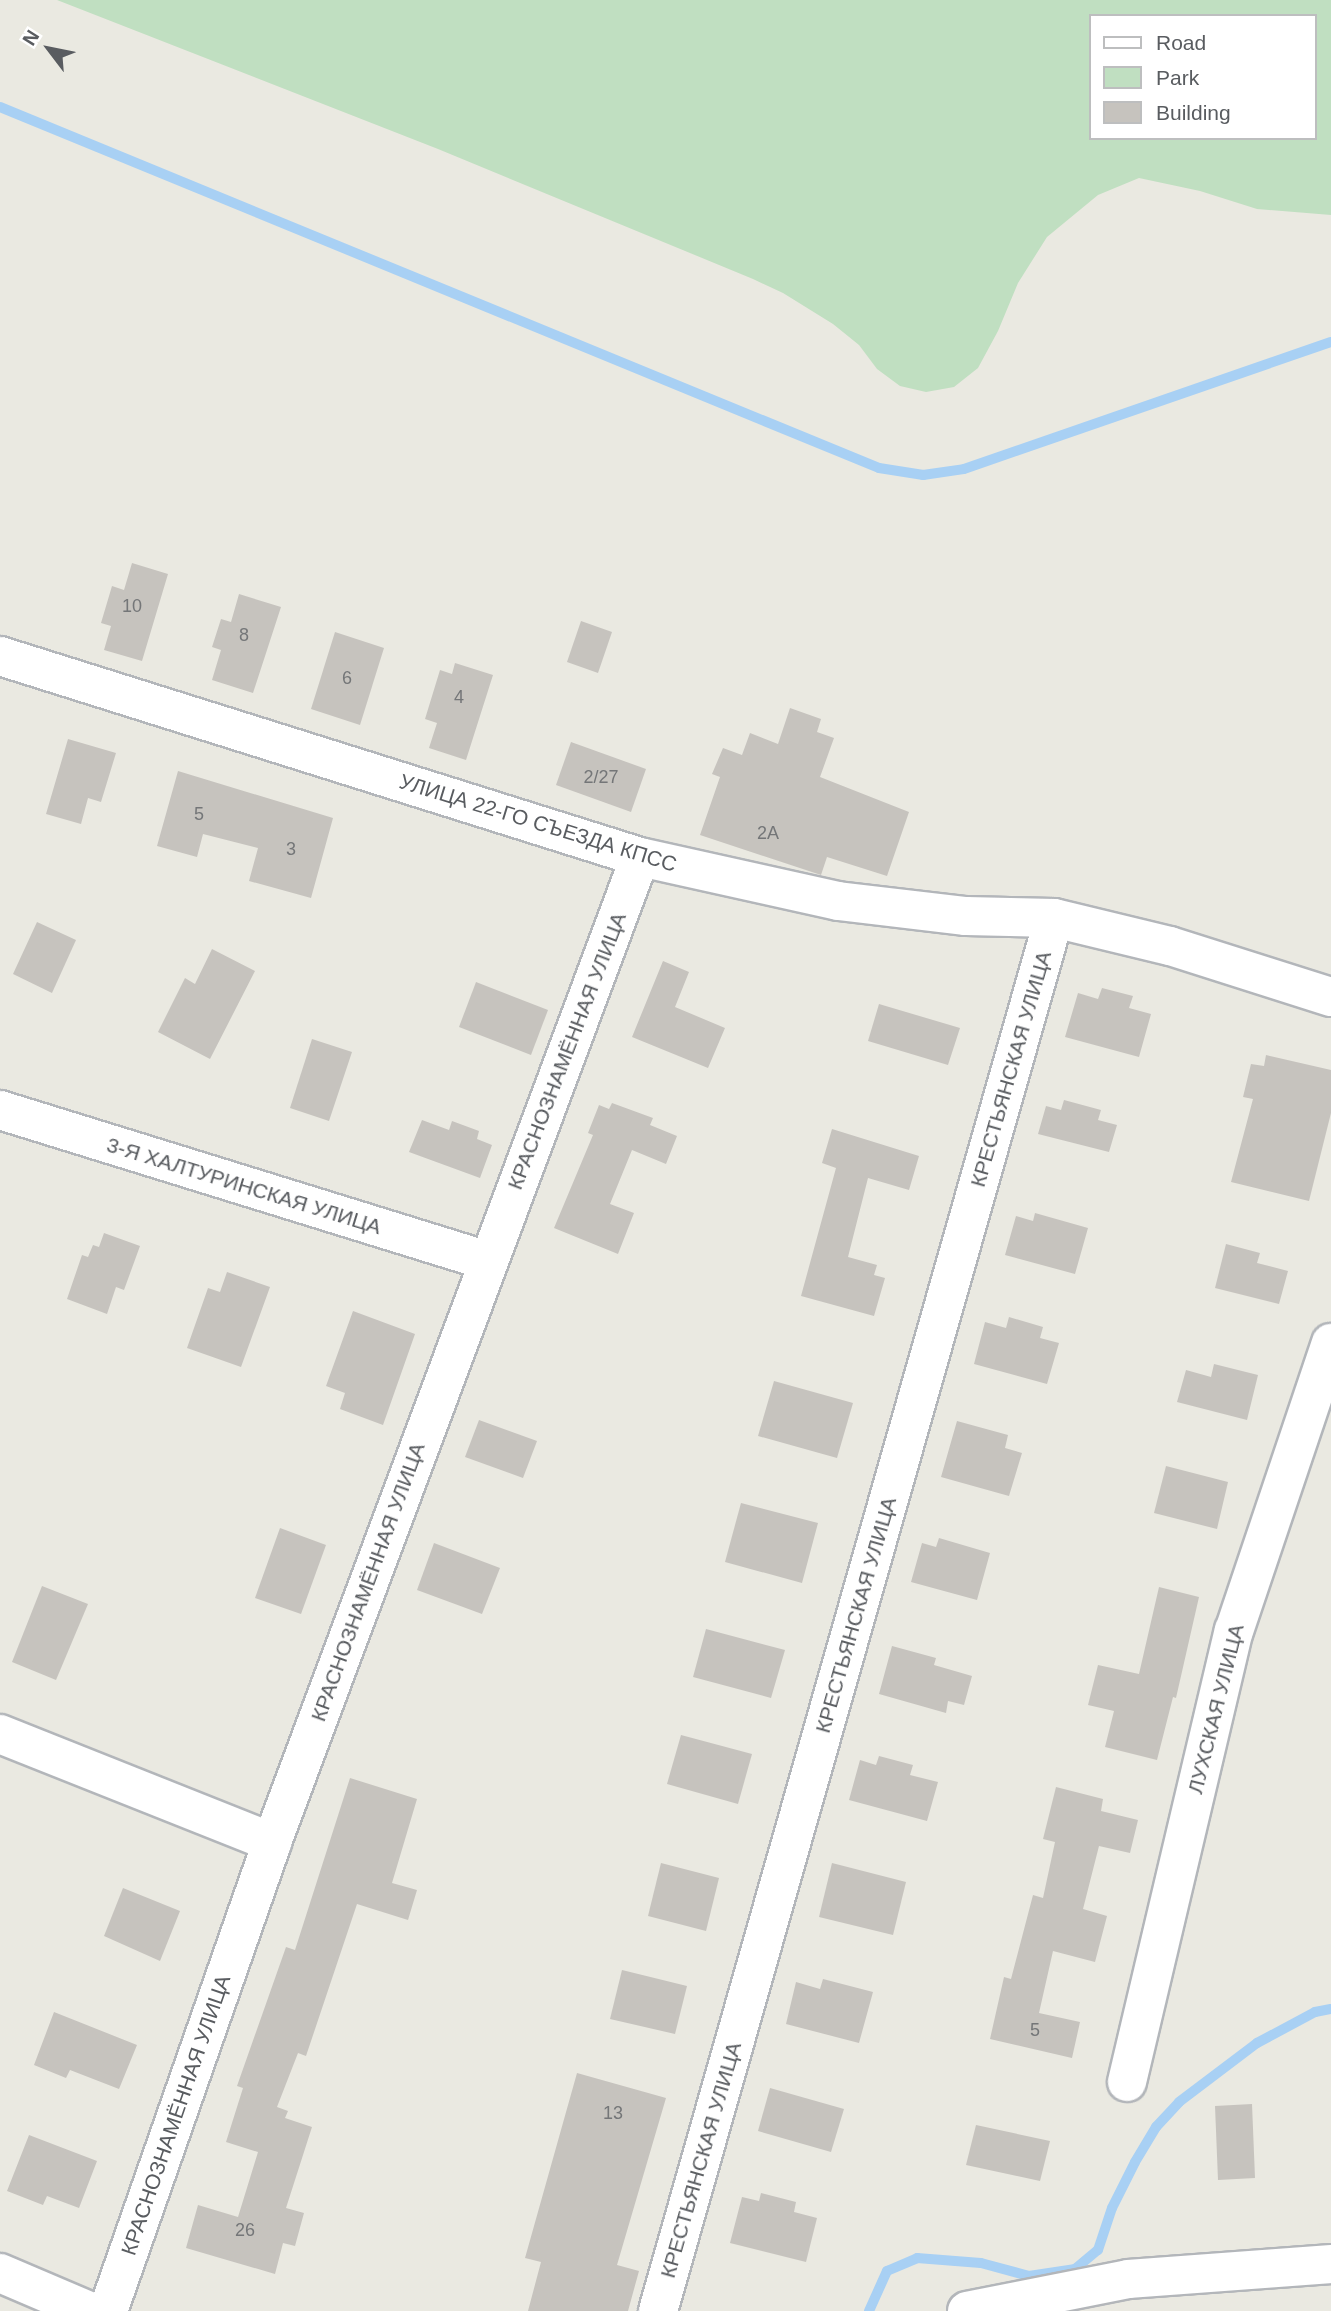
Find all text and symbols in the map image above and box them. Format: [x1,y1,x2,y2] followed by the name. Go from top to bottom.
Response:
[14,14,84,84] north arrow
[1090,14,1317,140] legend
[18,26,43,49] text: N
[1156,31,1206,54] text: Road
[1156,66,1199,89] text: Park
[1156,101,1231,124] text: Building
[122,595,142,617] house number: 10
[239,624,249,646] house number: 8
[342,667,352,689] house number: 6
[454,686,464,708] house number: 4
[583,766,619,788] house number: 2/27
[396,769,680,877] street label: УЛИЦА 22-ГО СЪЕЗДА КПСС
[194,803,204,825] house number: 5
[757,822,779,844] house number: 2А
[286,838,296,860] house number: 3
[502,909,632,1193] street label: КРАСНОЗНАМЁННАЯ УЛИЦА
[965,948,1057,1190] street label: КРЕСТЬЯНСКАЯ УЛИЦА
[104,1132,384,1240] street label: 3-Я ХАЛТУРИНСКАЯ УЛИЦА
[306,1439,430,1725] street label: КРАСНОЗНАМЁННАЯ УЛИЦА
[810,1494,902,1736] street label: КРЕСТЬЯНСКАЯ УЛИЦА
[1183,1622,1249,1796] street label: ЛУХСКАЯ УЛИЦА
[116,1972,236,2258] street label: КРАСНОЗНАМЁННАЯ УЛИЦА
[1030,2019,1040,2041] house number: 5
[655,2039,747,2281] street label: КРЕСТЬЯНСКАЯ УЛИЦА
[603,2102,623,2124] house number: 13
[235,2219,255,2241] house number: 26

